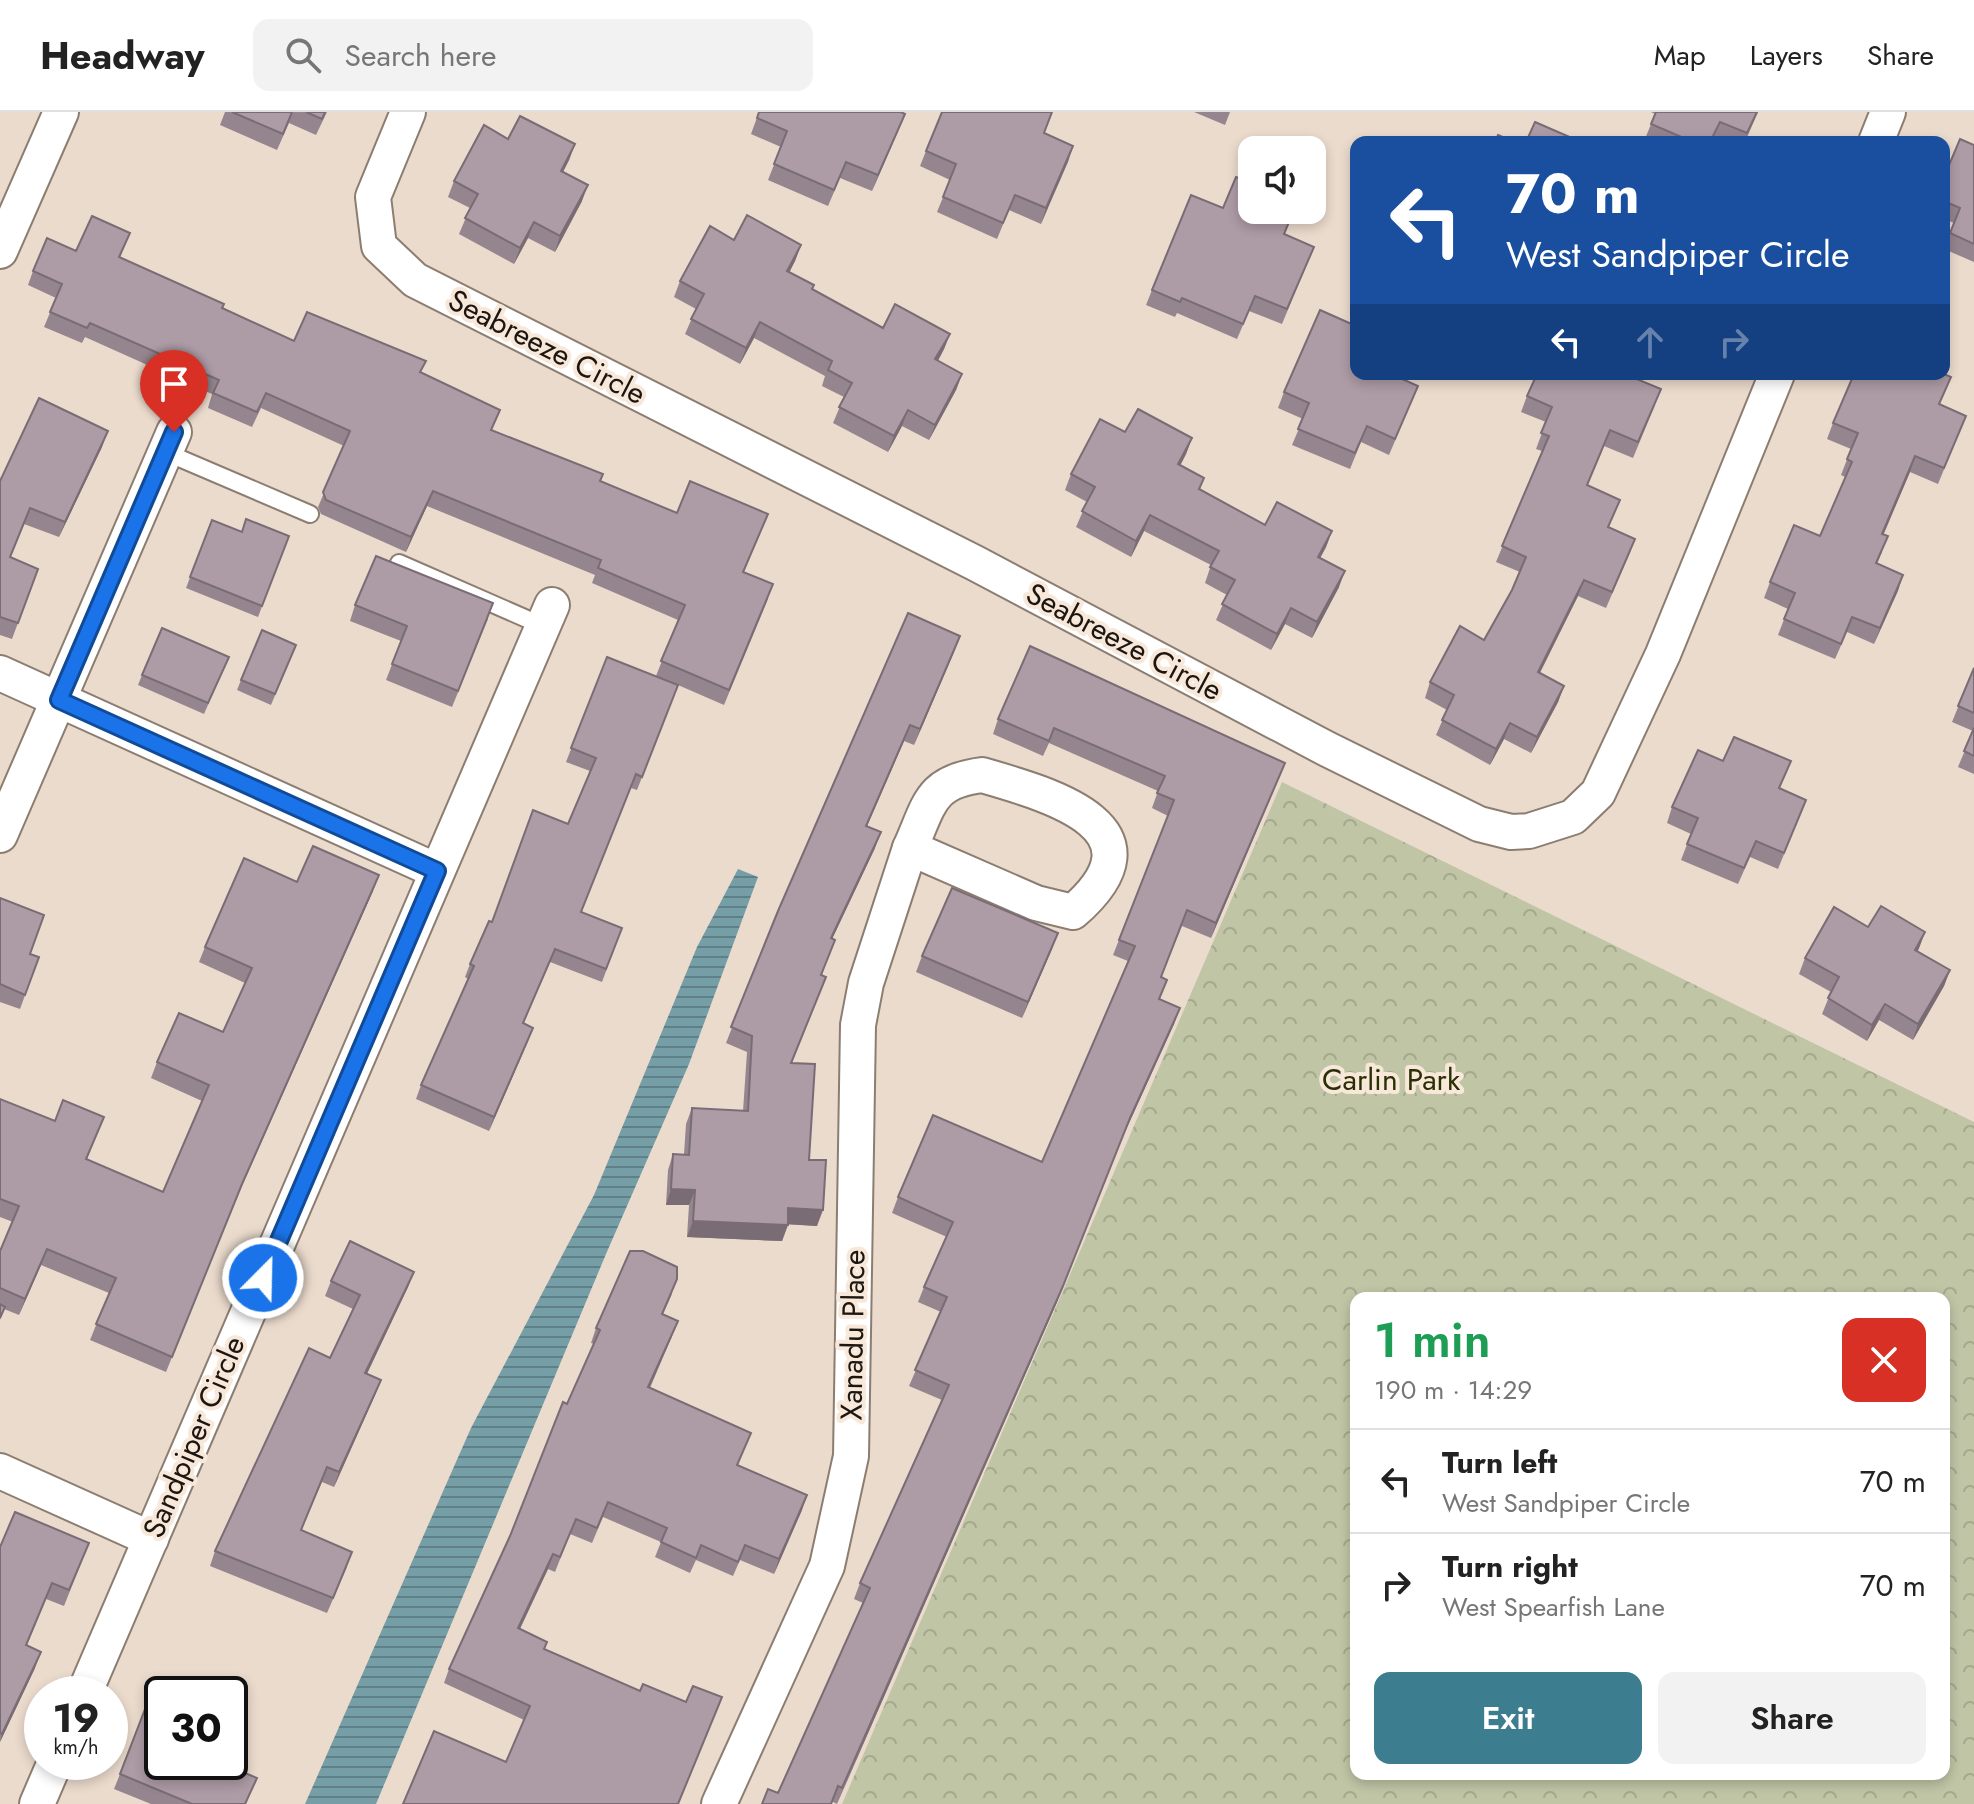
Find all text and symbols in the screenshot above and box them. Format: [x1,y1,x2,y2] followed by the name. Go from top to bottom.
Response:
[253,19,813,91] search box
[40,28,205,83] text: Headway
[281,33,325,77] icon: search
[345,34,496,77] text: Search here
[1654,35,1706,76] text: Map
[1750,35,1823,76] text: Layers
[1867,35,1934,76] text: Share
[1238,136,1326,224] map controls
[1238,136,1326,224] button: sound
[1506,153,1640,234] text: 70 m
[1374,168,1478,272] icon: left
[1506,228,1850,280] text: West Sandpiper Circle
[441,278,653,415] street label: Seabreeze Circle
[1544,320,1588,364] icon: left
[1628,320,1672,364] icon: ahead
[1712,320,1756,364] icon: right
[140,350,208,432] pin
[152,362,196,406] icon: arrive
[1019,572,1230,711] street label: Seabreeze Circle
[1322,1058,1461,1101] park label: Carlin Park
[221,1236,305,1320] position arrow
[830,1249,875,1421] street label: Xanadu Place
[1374,1306,1491,1375] text: 1 min
[1842,1318,1926,1402] button: close
[132,1329,255,1544] street label: Sandpiper Circle
[1374,1371,1532,1409] text: 190 m · 14:29
[1442,1441,1557,1484] text: Turn left
[1374,1459,1418,1503] icon: left
[1860,1460,1926,1503] text: 70 m
[1442,1484,1690,1522] text: West Sandpiper Circle
[1442,1545,1578,1588] text: Turn right
[1374,1563,1418,1607] icon: right
[1860,1564,1926,1607] text: 70 m
[1442,1588,1665,1626] text: West Spearfish Lane
[1374,1672,1642,1764] button: Exit
[1658,1672,1926,1764] button: Share
[144,1676,248,1780] speed limit sign: 30
[52,1689,100,1747] text: 19
[53,1733,99,1762] text: km/h

